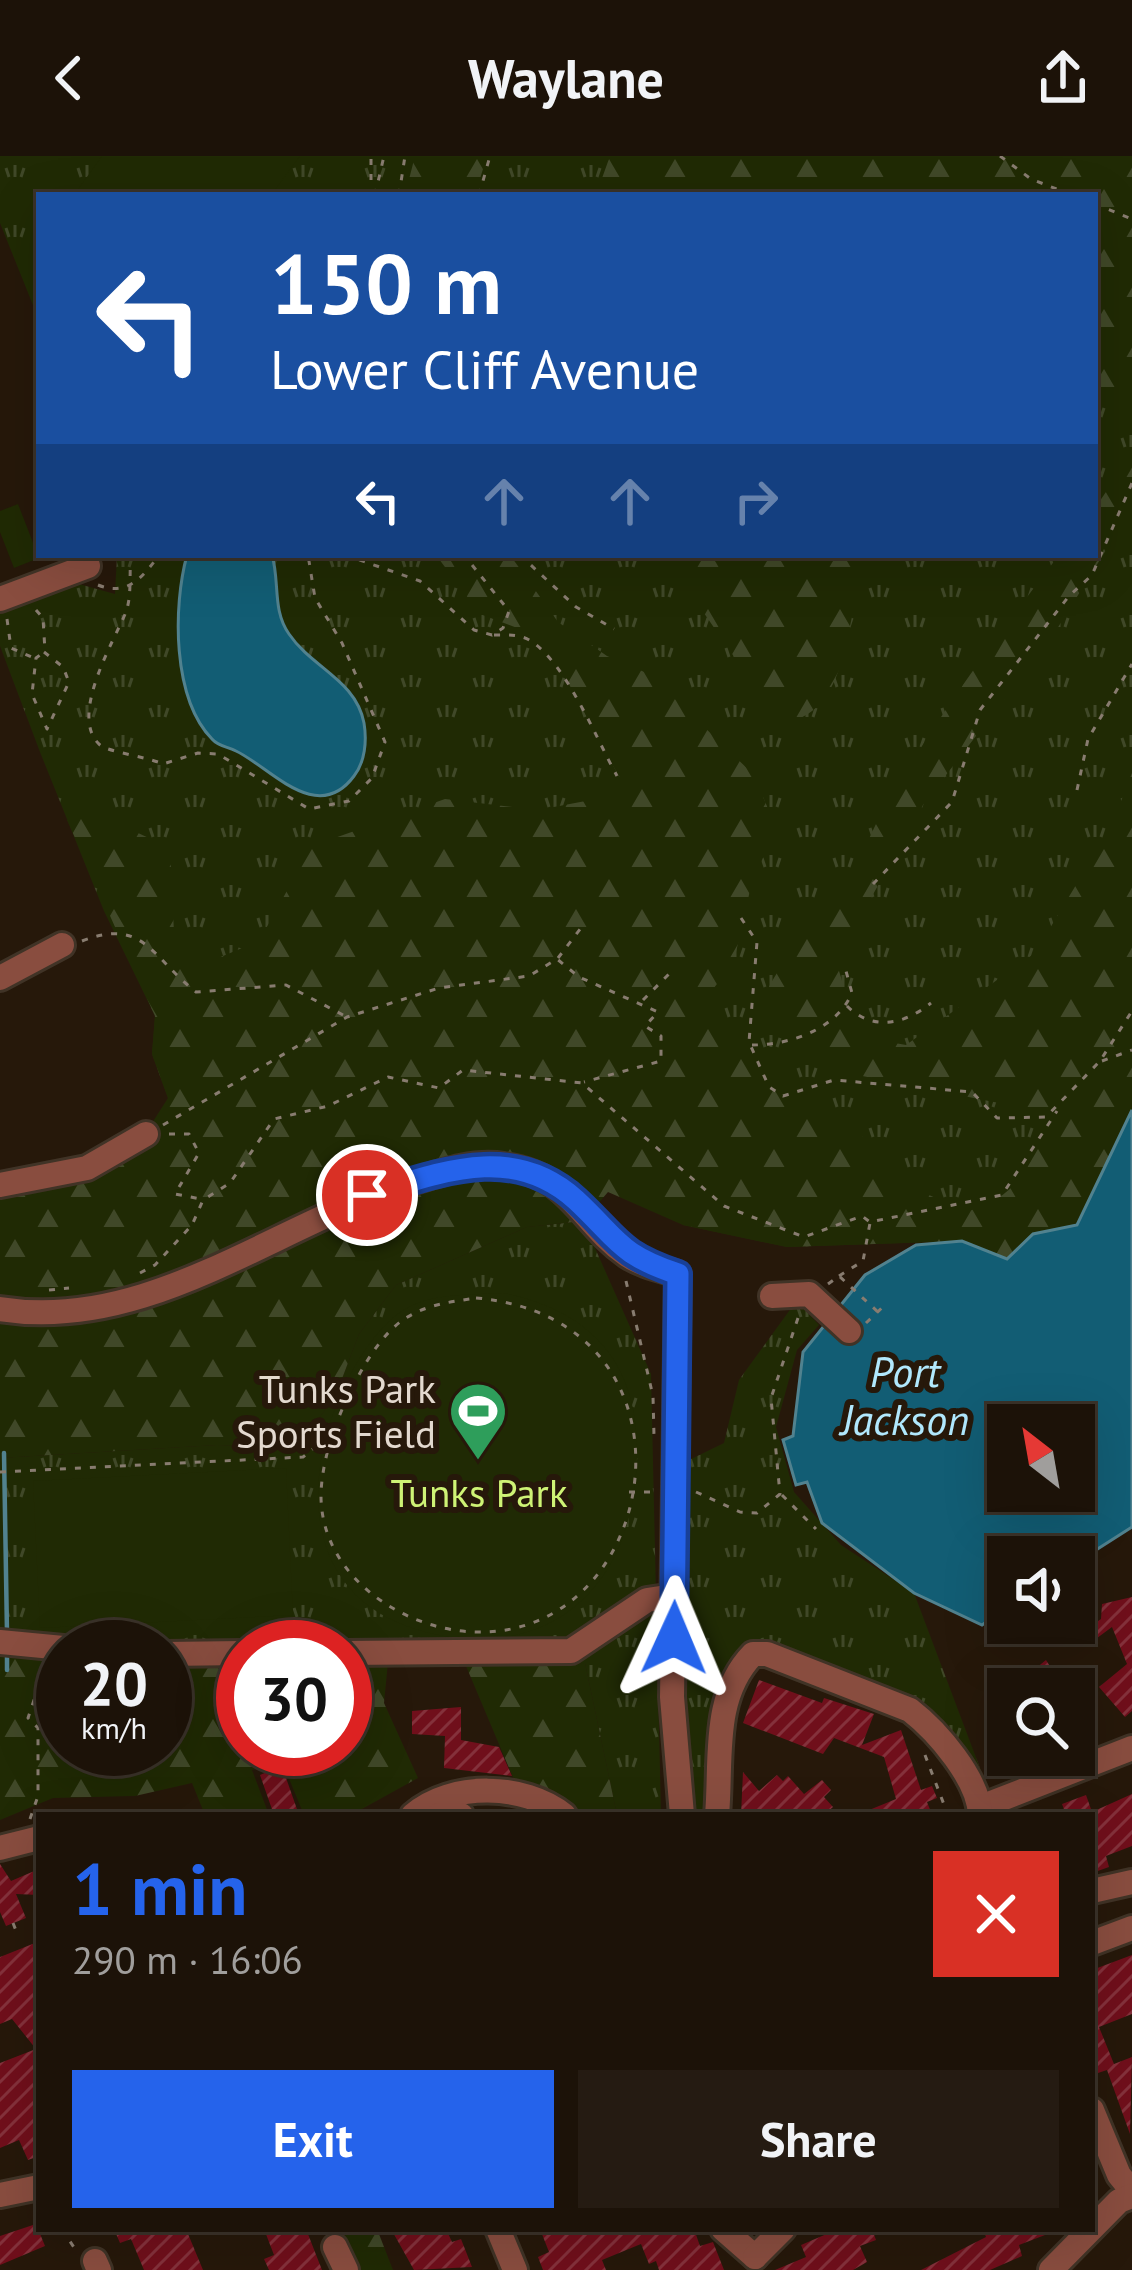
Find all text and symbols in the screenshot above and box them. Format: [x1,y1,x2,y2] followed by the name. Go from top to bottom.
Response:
[468,43,664,113] text: Waylane
[36,45,102,111] icon: back
[1030,45,1096,111] icon: share
[270,228,502,337] text: 150 m
[72,240,228,396] icon: left
[270,334,699,404] text: Lower Cliff Avenue
[345,468,411,534] icon: left
[471,468,537,534] icon: ahead
[597,468,663,534] icon: ahead
[723,468,789,534] icon: right
[316,1144,418,1246] pin
[334,1162,400,1228] icon: arrive
[838,1344,969,1447] water label: Port Jackson
[236,1363,436,1459] place label: Tunks Park Sports Field
[447,1380,509,1462] sports icon: Tunks Park Sports Field
[987,1404,1095,1512] north arrow
[987,1404,1095,1776] map controls
[390,1467,568,1518] park label: Tunks Park
[987,1536,1095,1644] button: sound
[611,1575,737,1701] position arrow
[216,1620,372,1776] speed limit sign: 30
[80,1644,148,1722] text: 20
[987,1668,1095,1776] button: search
[81,1708,147,1747] text: km/h
[72,1842,248,1935] text: 1 min
[933,1851,1059,1977] button: close
[72,1934,303,1985] text: 290 m · 16:06
[72,2070,554,2208] button: Exit
[578,2070,1059,2208] button: Share

